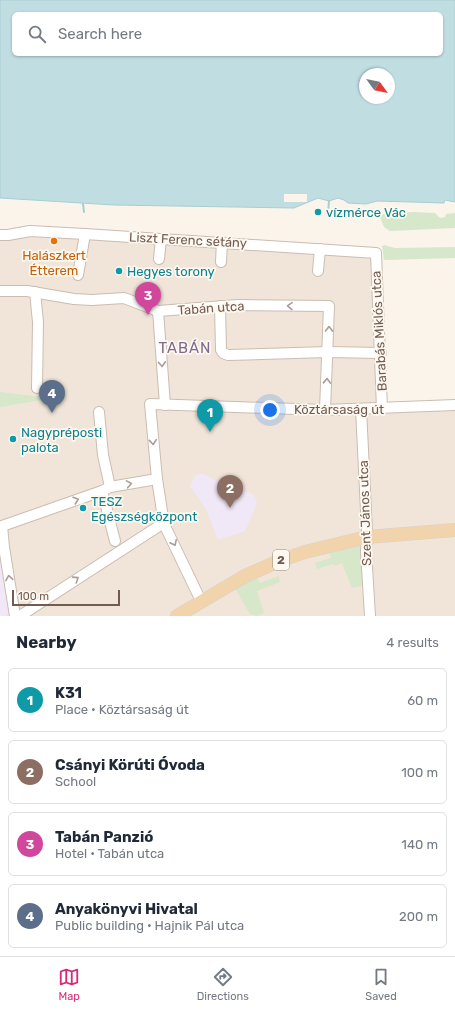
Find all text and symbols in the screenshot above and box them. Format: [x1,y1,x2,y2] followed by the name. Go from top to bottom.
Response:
[12,12,443,56] search box
[26,23,48,45] icon: search
[58,25,142,43] text: Search here
[359,68,395,104] north arrow
[326,205,406,220] place label: vízmérce Vác
[313,207,323,217] marker: vízmérce Vác
[129,229,247,251] street label: Liszt Ferenc sétány
[49,236,59,246] marker: Halászkert Étterem
[22,248,86,278] place label: Halászkert Étterem
[127,264,215,280] place label: Hegyes torony
[114,266,124,276] marker: Hegyes torony
[368,270,390,392] street label: Barabás Miklós utca
[135,282,161,315] pin: 3
[177,298,245,318] street label: Tabán utca
[287,301,293,310] one-way arrow
[325,326,333,332] one-way arrow
[158,339,212,357] district label: TABÁN
[157,361,166,367] one-way arrow
[323,378,331,384] one-way arrow
[39,380,65,413] pin: 4
[197,399,223,432] pin: 1
[260,400,280,420] your location
[294,402,384,418] street label: Köztársaság út
[21,425,102,455] place label: Nagypréposti palota
[8,434,18,444] marker: Nagypréposti palota
[149,439,158,445] one-way arrow
[356,460,374,566] street label: Szent János utca
[217,475,243,508] pin: 2
[126,480,132,489] one-way arrow
[91,494,197,525] place label: TESZ Egészségközpont
[72,496,79,505] one-way arrow
[78,503,88,513] marker: TESZ Egészségközpont
[169,539,177,547] one-way arrow
[273,550,289,570] road number: 2
[5,574,14,581] one-way arrow
[72,577,79,584] one-way arrow
[12,588,120,607] scale bar
[18,590,49,603] text: 100 m
[16,632,77,652] text: Nearby
[386,635,439,650] text: 4 results
[55,684,82,702] text: K31
[27,693,33,708] text: 1
[407,693,438,708] text: 60 m
[55,702,189,717] text: Place · Köztársaság út
[55,756,205,774] text: Csányi Körúti Óvoda
[26,765,34,780] text: 2
[401,765,438,780] text: 100 m
[55,774,96,789] text: School
[55,828,153,846] text: Tabán Panzió
[26,837,34,852] text: 3
[401,837,438,852] text: 140 m
[55,846,164,861] text: Hotel · Tabán utca
[55,900,198,918] text: Anyakönyvi Hivatal
[26,909,34,924] text: 4
[399,909,438,924] text: 200 m
[55,918,244,933] text: Public building · Hajnik Pál utca
[58,966,80,1003] tab: Map
[197,966,249,1003] tab: Directions
[365,966,397,1003] tab: Saved

